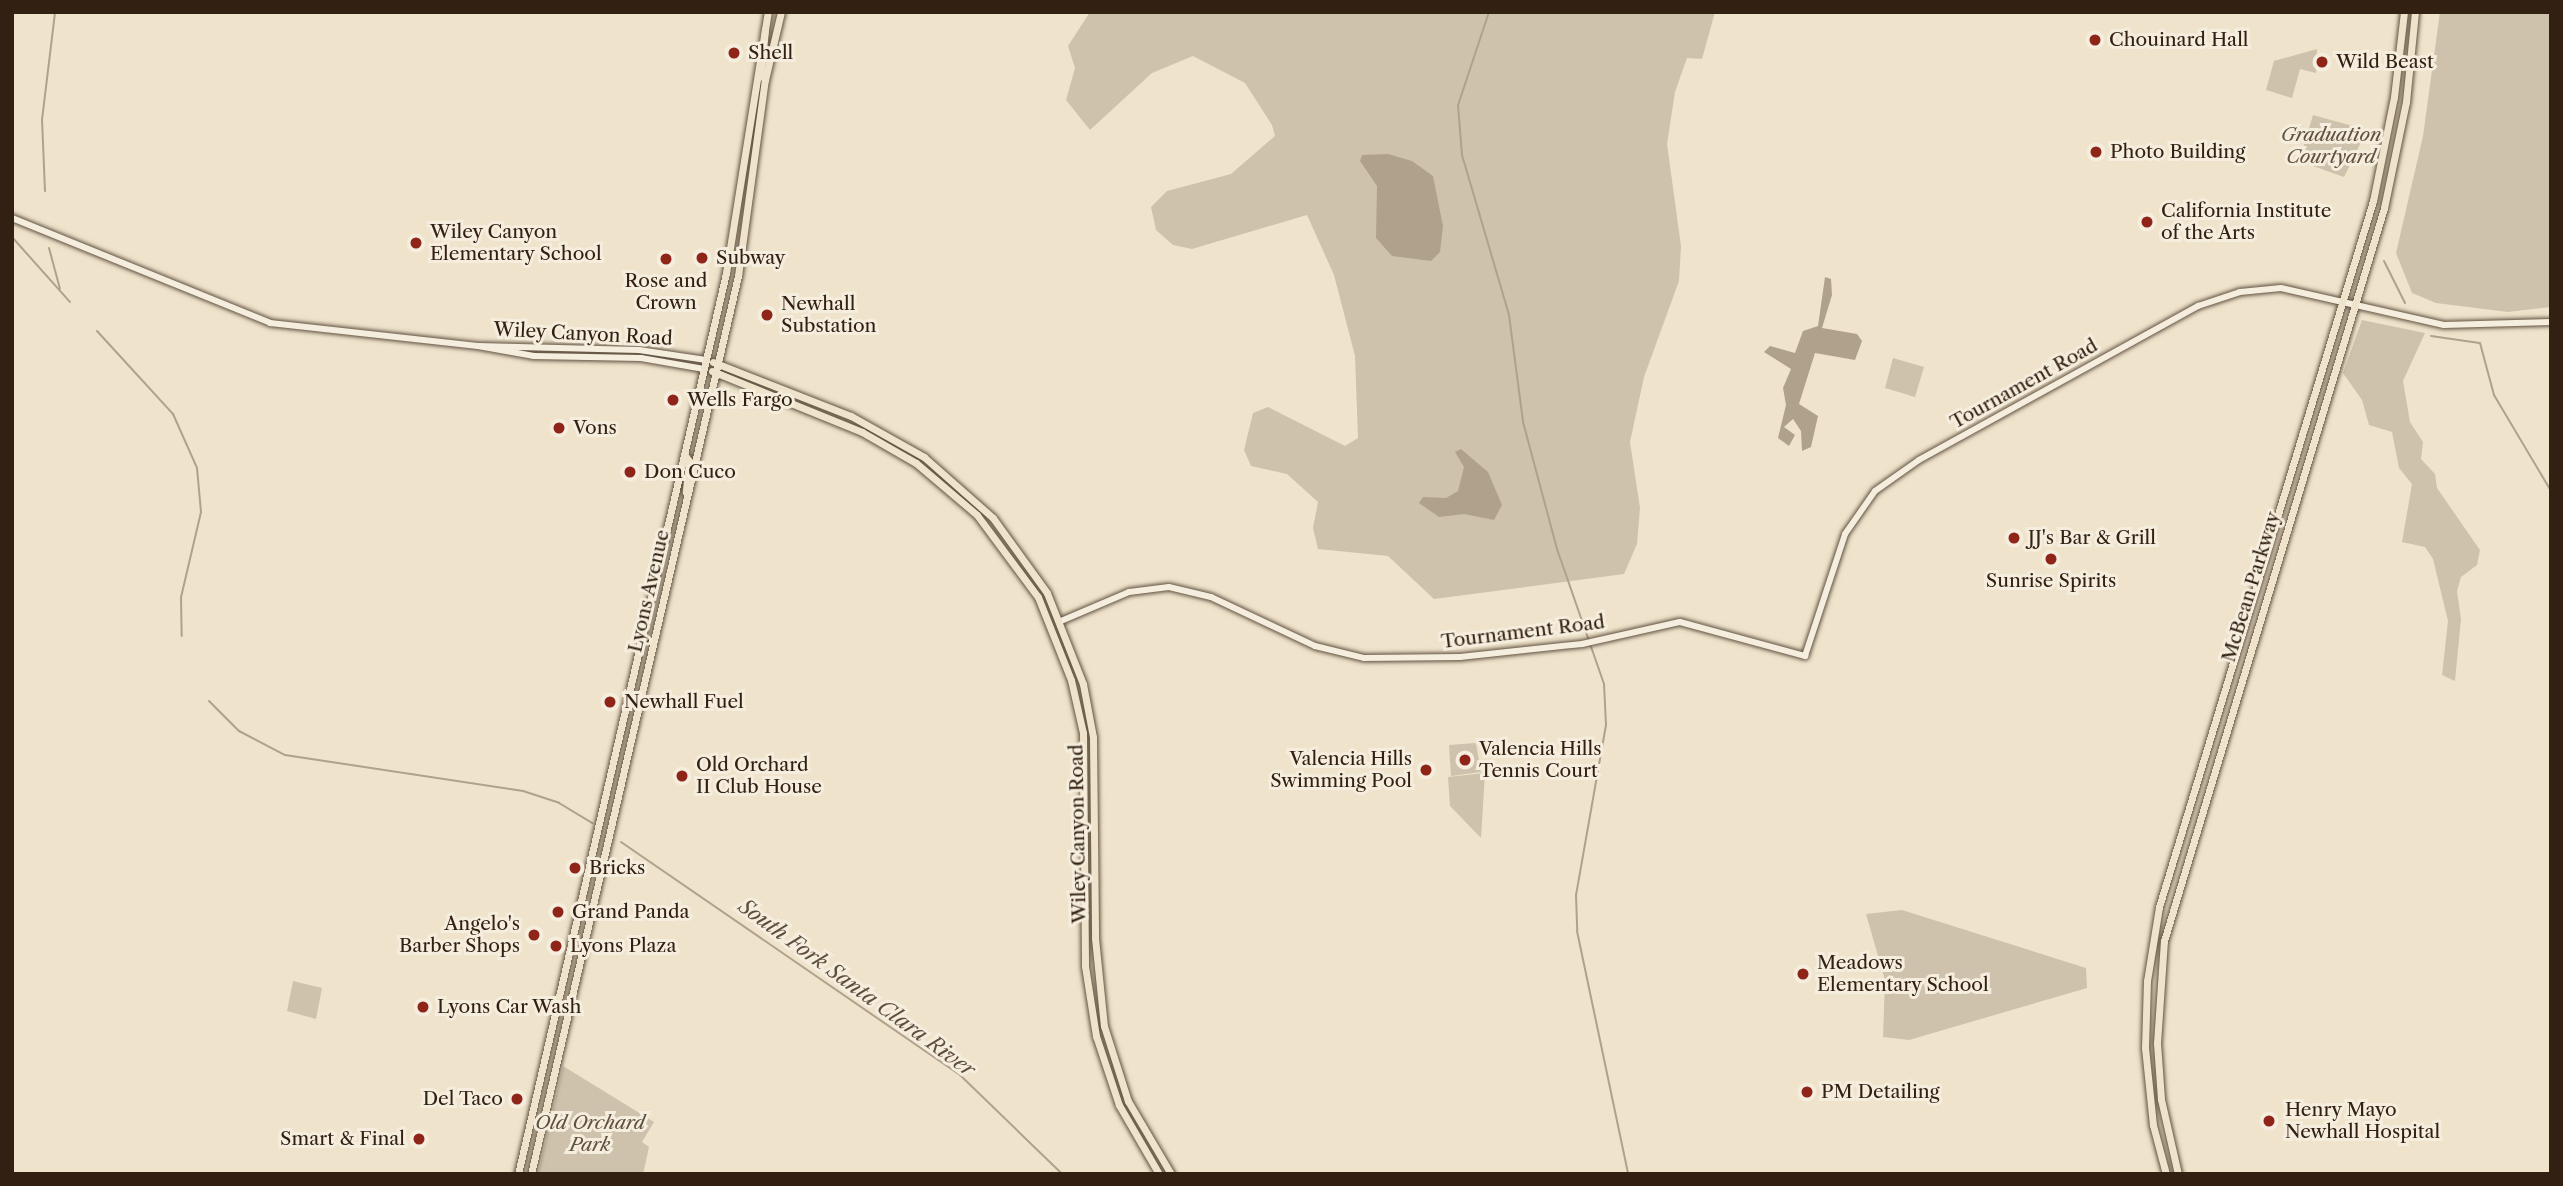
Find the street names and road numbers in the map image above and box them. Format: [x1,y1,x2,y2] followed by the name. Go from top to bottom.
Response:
[493,318,673,350] street label: Wiley Canyon Road
[1946,334,2102,434] street label: Tournament Road
[2217,509,2285,665] street label: McBean Parkway
[624,527,674,655] street label: Lyons Avenue
[1440,611,1606,653] street label: Tournament Road
[1065,744,1091,924] street label: Wiley Canyon Road

